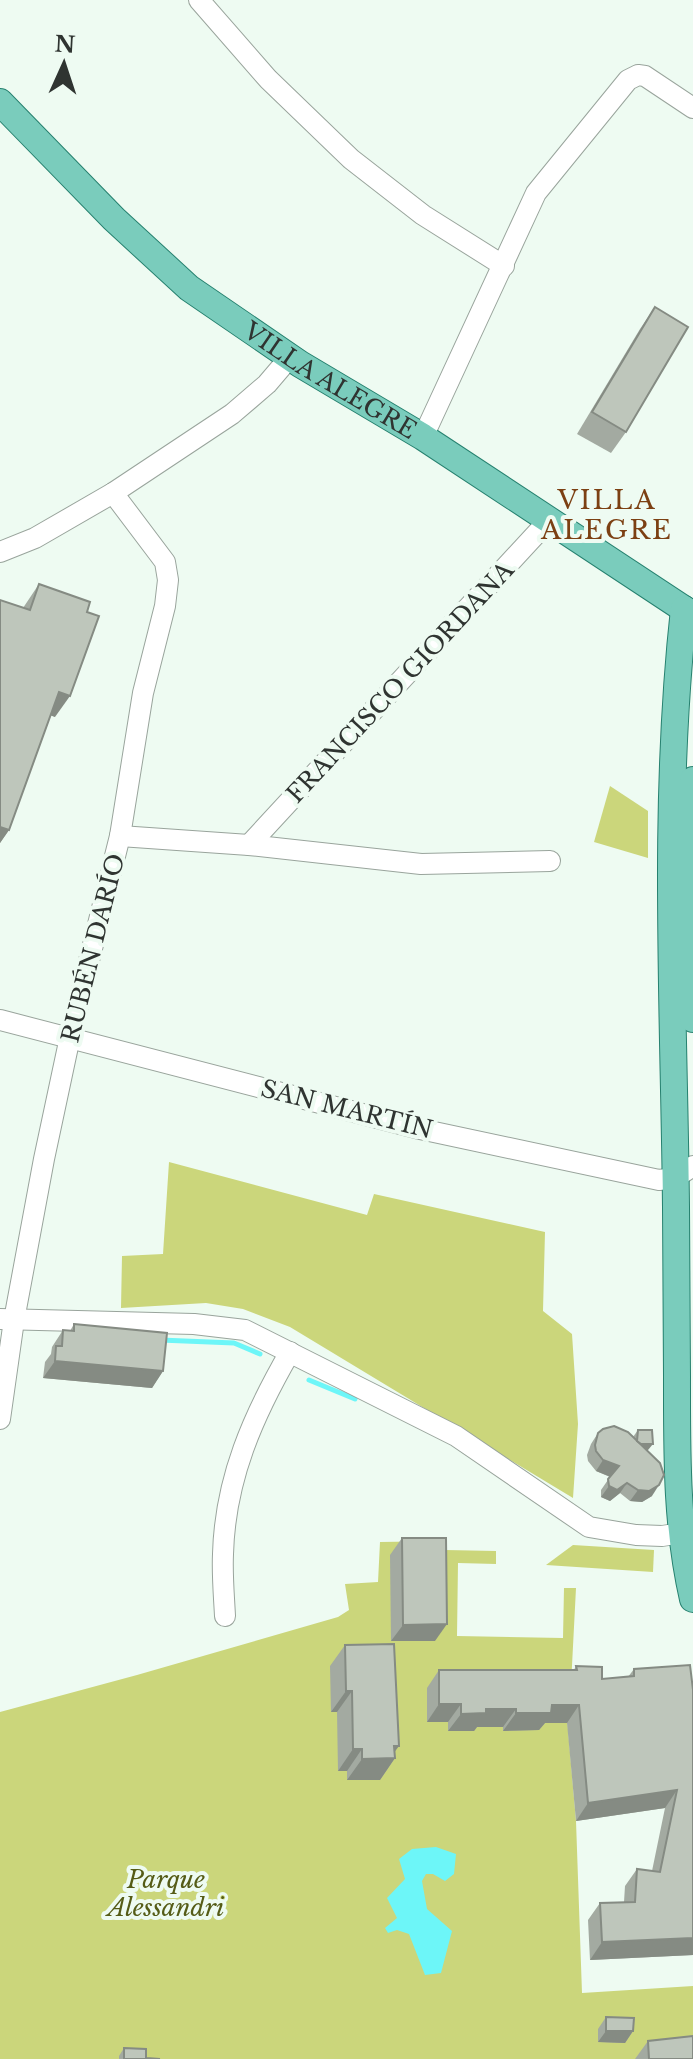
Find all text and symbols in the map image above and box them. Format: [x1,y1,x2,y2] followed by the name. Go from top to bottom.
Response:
[24,24,104,104] north arrow
[54,31,76,59] text: N
[238,315,422,444] street label: VILLA ALEGRE
[540,484,673,546] district label: VILLA ALEGRE
[281,555,520,809] street label: FRANCISCO GIORDANA
[56,851,130,1045] street label: RUBÉN DARÍO
[258,1074,436,1144] street label: SAN MARTÍN
[105,1865,225,1922] park label: Parque Alessandri

